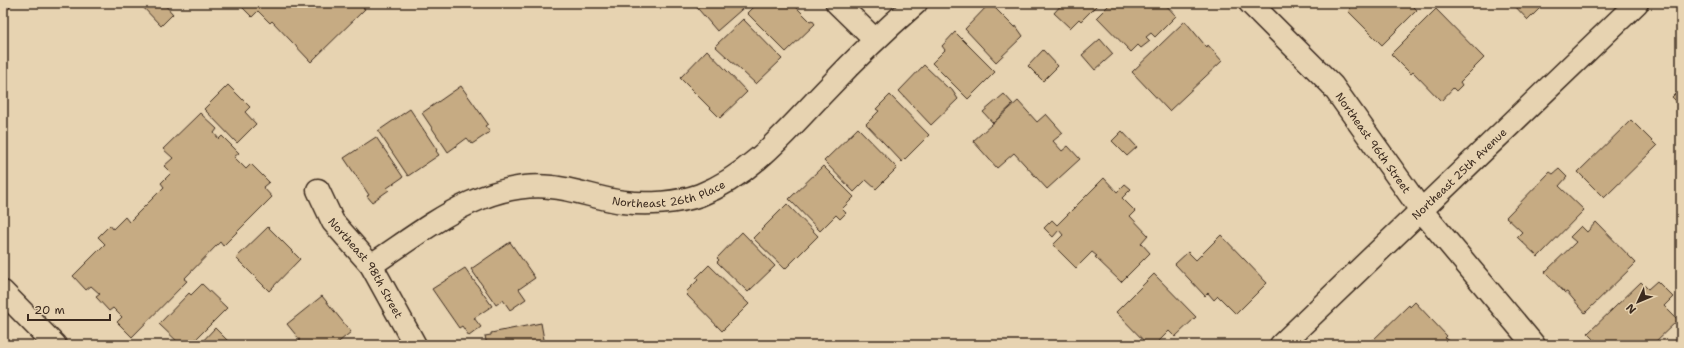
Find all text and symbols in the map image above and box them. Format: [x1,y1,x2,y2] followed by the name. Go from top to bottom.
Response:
[1332,89,1414,196] street label: Northeast 96th Street
[1408,125,1510,223] street label: Northeast 25th Avenue
[611,177,728,211] street label: Northeast 26th Place
[325,214,406,321] street label: Northeast 98th Street
[1618,282,1658,322] north arrow
[28,296,110,322] scale bar
[1623,300,1640,317] text: N
[34,302,65,318] text: 20 m

